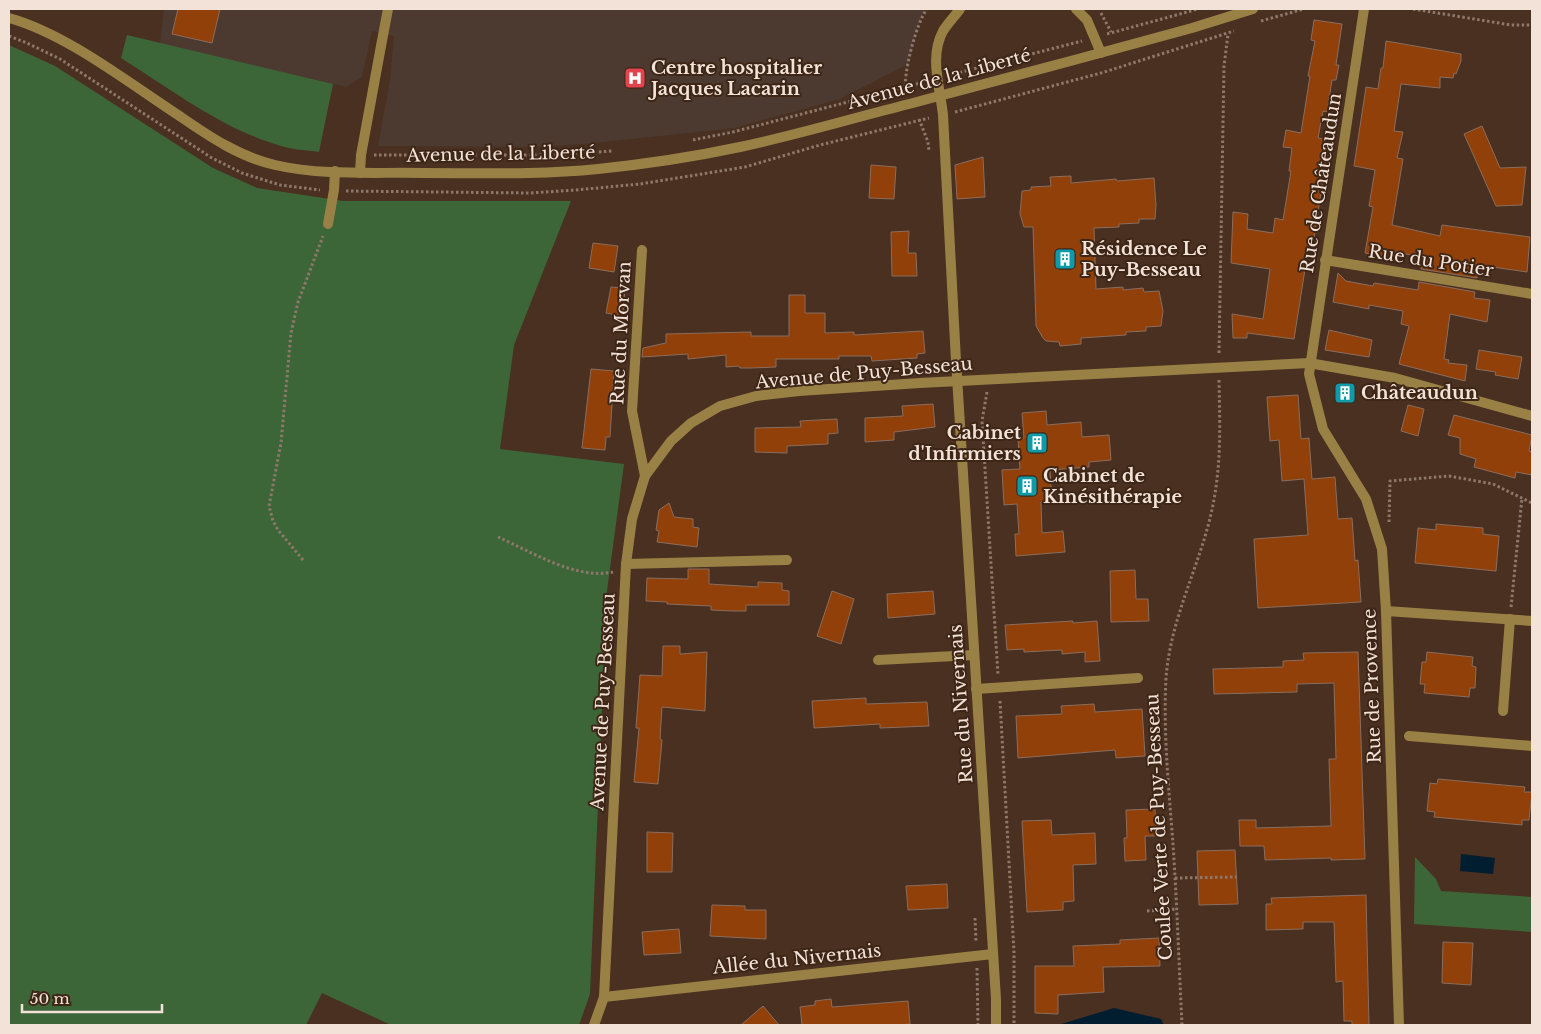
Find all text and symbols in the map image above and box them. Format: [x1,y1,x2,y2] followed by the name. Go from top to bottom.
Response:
[844,44,1033,114] street label: Avenue de la Liberté
[647,57,822,100] place label: Centre hospitalier Jacques Lacarin
[623,66,647,90] hospital icon: Centre hospitalier Jacques Lacarin
[1296,91,1346,275] street label: Rue de Châteaudun
[405,141,596,167] street label: Avenue de la Liberté
[1081,238,1207,281] place label: Résidence Le Puy-Besseau
[1367,240,1496,282] street label: Rue du Potier
[1053,247,1077,271] building icon: Résidence Le Puy-Besseau
[606,261,636,405] street label: Rue du Morvan
[753,353,974,394] street label: Avenue de Puy-Besseau
[1333,381,1357,405] building icon: Châteaudun
[1361,382,1478,404] place label: Châteaudun
[908,422,1021,465] place label: Cabinet d'Infirmiers
[1025,431,1049,455] building icon: Cabinet d'Infirmiers
[1043,465,1182,508] place label: Cabinet de Kinésithérapie
[1015,474,1039,498] building icon: Cabinet de Kinésithérapie
[586,593,620,812] street label: Avenue de Puy-Besseau
[1358,608,1386,764] street label: Rue de Provence
[944,624,978,784] street label: Rue du Nivernais
[1141,693,1177,961] street label: Coulée Verte de Puy-Besseau
[711,939,882,979] street label: Allée du Nivernais
[22,982,162,1014] scale bar
[30,989,70,1008] text: 50 m

